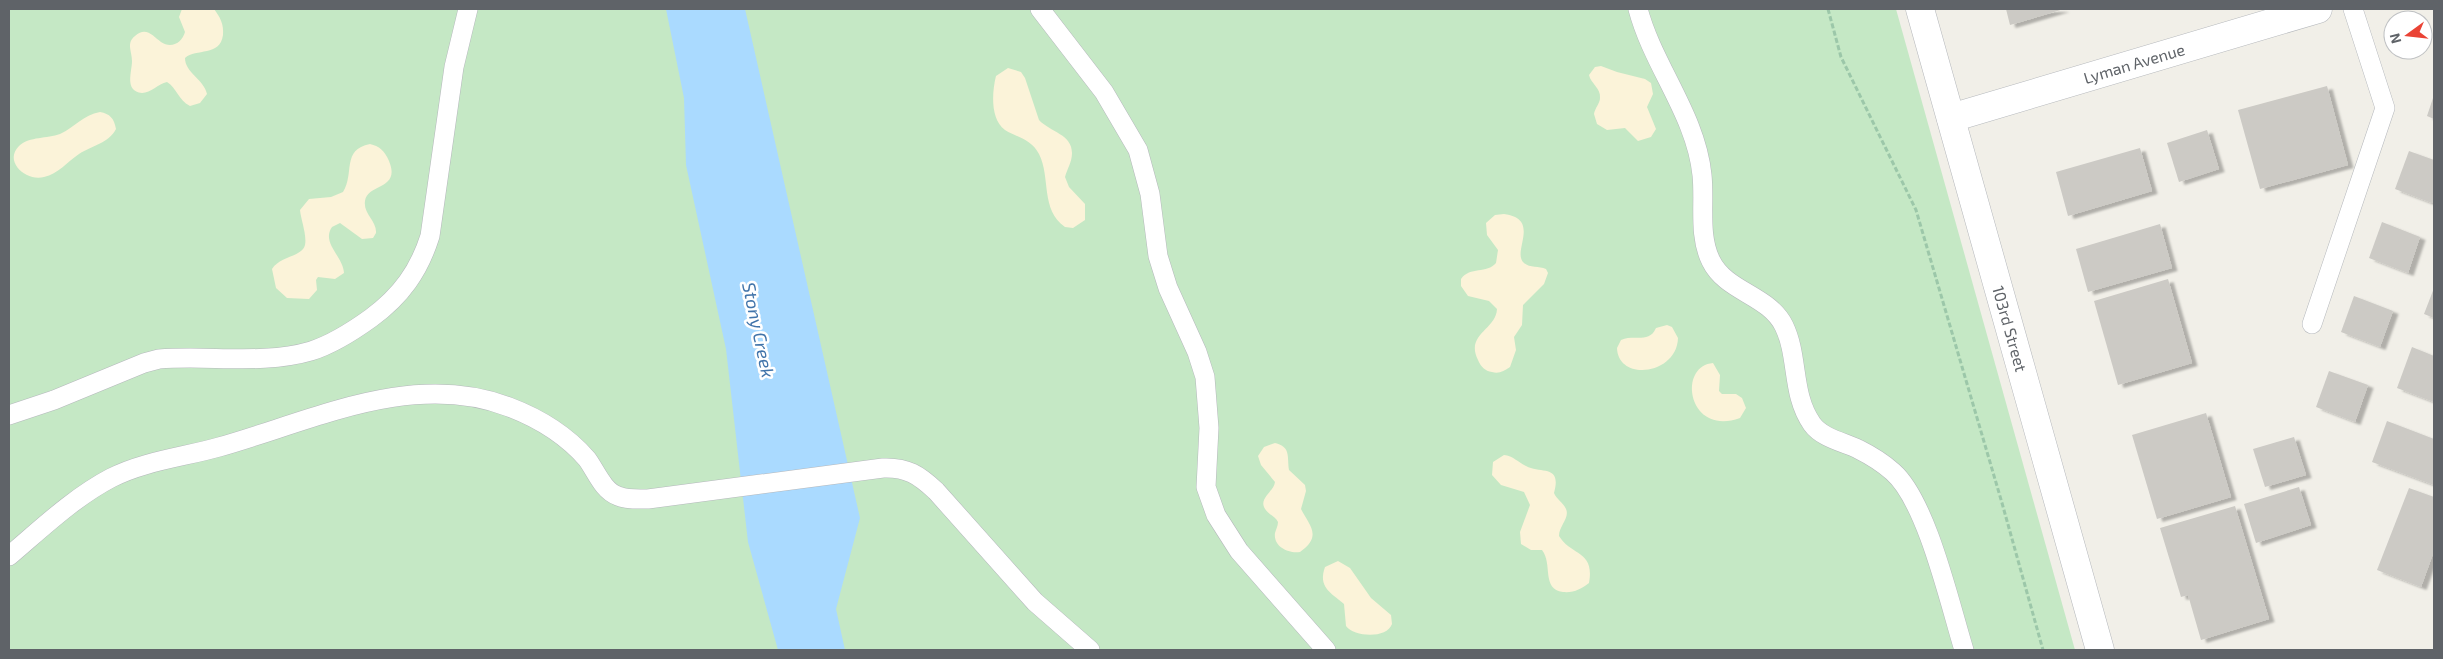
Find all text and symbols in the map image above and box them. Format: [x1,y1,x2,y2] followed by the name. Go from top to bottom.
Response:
[2383,10,2433,60] north arrow
[2385,31,2404,46] text: N
[2081,39,2187,87] street label: Lyman Avenue
[738,280,780,379] water label: Stony Creek
[1989,283,2031,374] street label: 103rd Street

